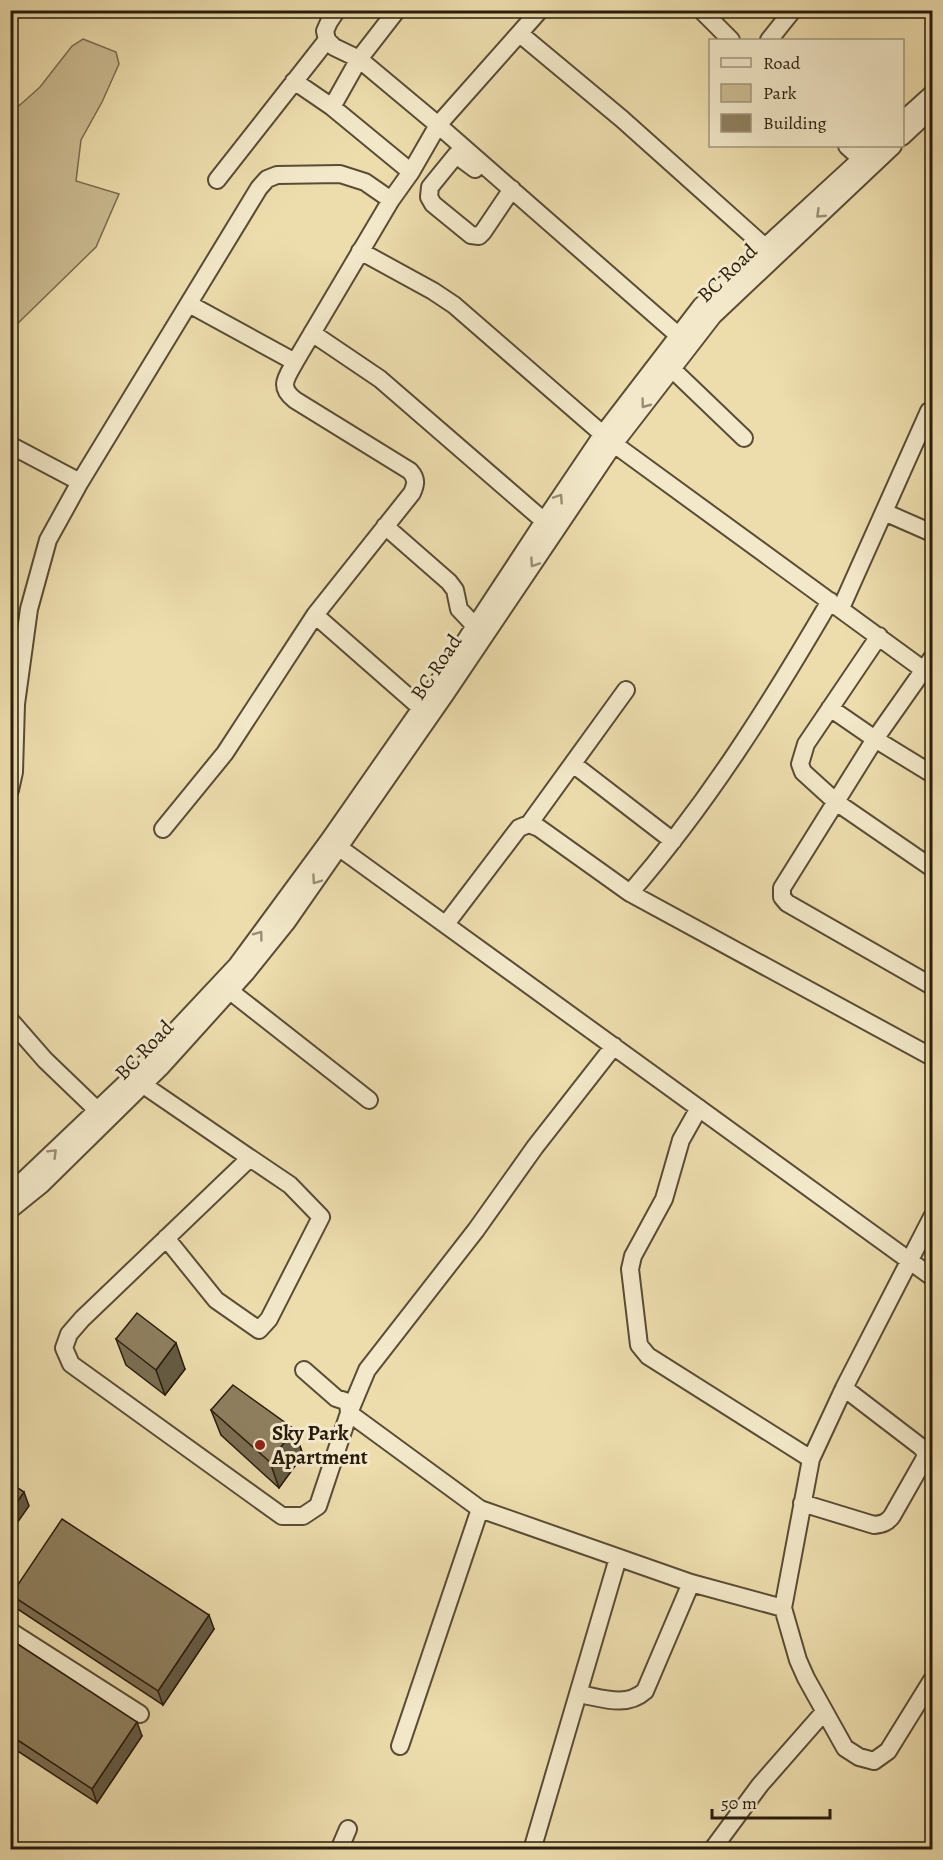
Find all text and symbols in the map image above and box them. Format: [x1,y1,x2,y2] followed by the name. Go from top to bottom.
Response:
[709,39,904,147] legend
[763,51,801,75] text: Road
[763,81,797,105] text: Park
[763,111,827,135] text: Building
[816,207,827,218] one-way arrow
[691,237,764,309] street label: BC Road
[642,397,653,408] one-way arrow
[552,494,563,505] one-way arrow
[530,557,541,568] one-way arrow
[404,628,469,705] street label: BC Road
[312,873,323,884] one-way arrow
[252,931,263,942] one-way arrow
[108,1013,180,1086] street label: BC Road
[46,1150,57,1160] one-way arrow
[271,1419,368,1471] place label: Sky Park Apartment
[253,1438,267,1452] marker: Sky Park Apartment
[712,1782,830,1820] scale bar
[721,1791,757,1815] text: 50 m

